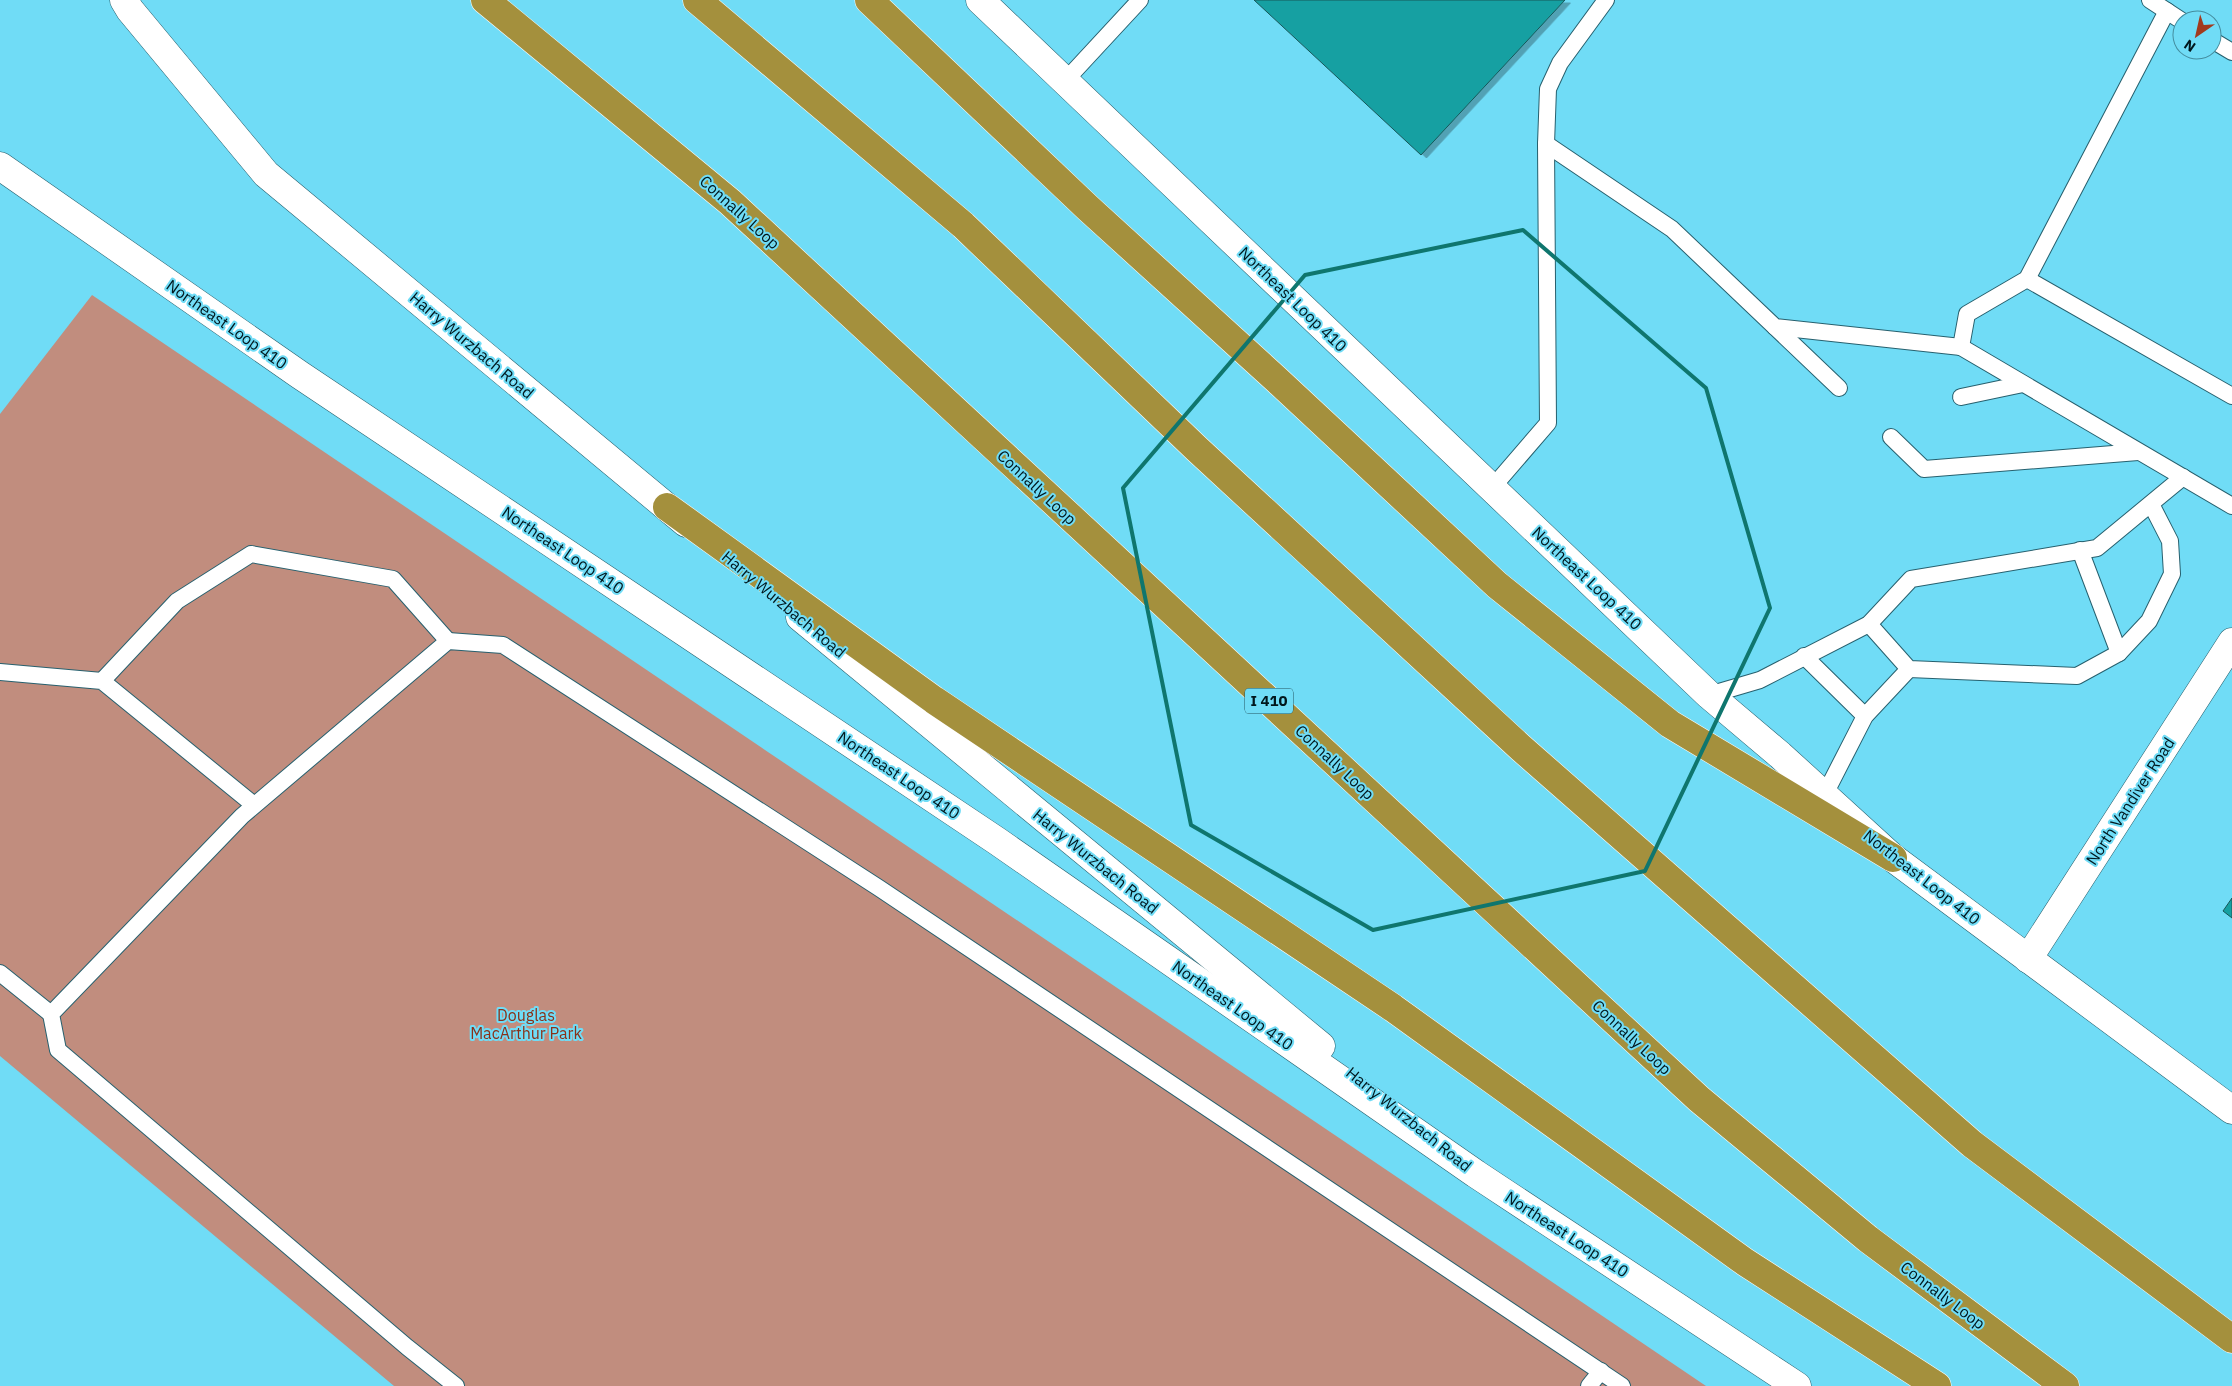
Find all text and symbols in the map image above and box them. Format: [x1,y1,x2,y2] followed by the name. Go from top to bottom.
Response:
[2172,10,2222,60] north arrow
[2180,35,2199,56] text: N
[696,171,784,253] street label: Connally Loop
[1235,242,1351,356] street label: Northeast Loop 410
[163,275,291,373] street label: Northeast Loop 410
[406,287,538,403] street label: Harry Wurzbach Road
[993,445,1081,529] street label: Connally Loop
[498,502,628,598] street label: Northeast Loop 410
[1528,522,1646,634] street label: Northeast Loop 410
[718,546,850,662] street label: Harry Wurzbach Road
[1245,688,1293,714] road number: I 410
[1291,720,1379,804] street label: Connally Loop
[834,727,964,823] street label: Northeast Loop 410
[2081,734,2179,868] street label: North Vandiver Road
[1029,804,1163,918] street label: Harry Wurzbach Road
[1860,825,1984,929] street label: Northeast Loop 410
[1169,956,1297,1054] street label: Northeast Loop 410
[1588,995,1676,1079] street label: Connally Loop
[470,1005,582,1043] park label: Douglas MacArthur Park
[1342,1062,1476,1176] street label: Harry Wurzbach Road
[1502,1187,1632,1281] street label: Northeast Loop 410
[1897,1257,1989,1333] street label: Connally Loop

